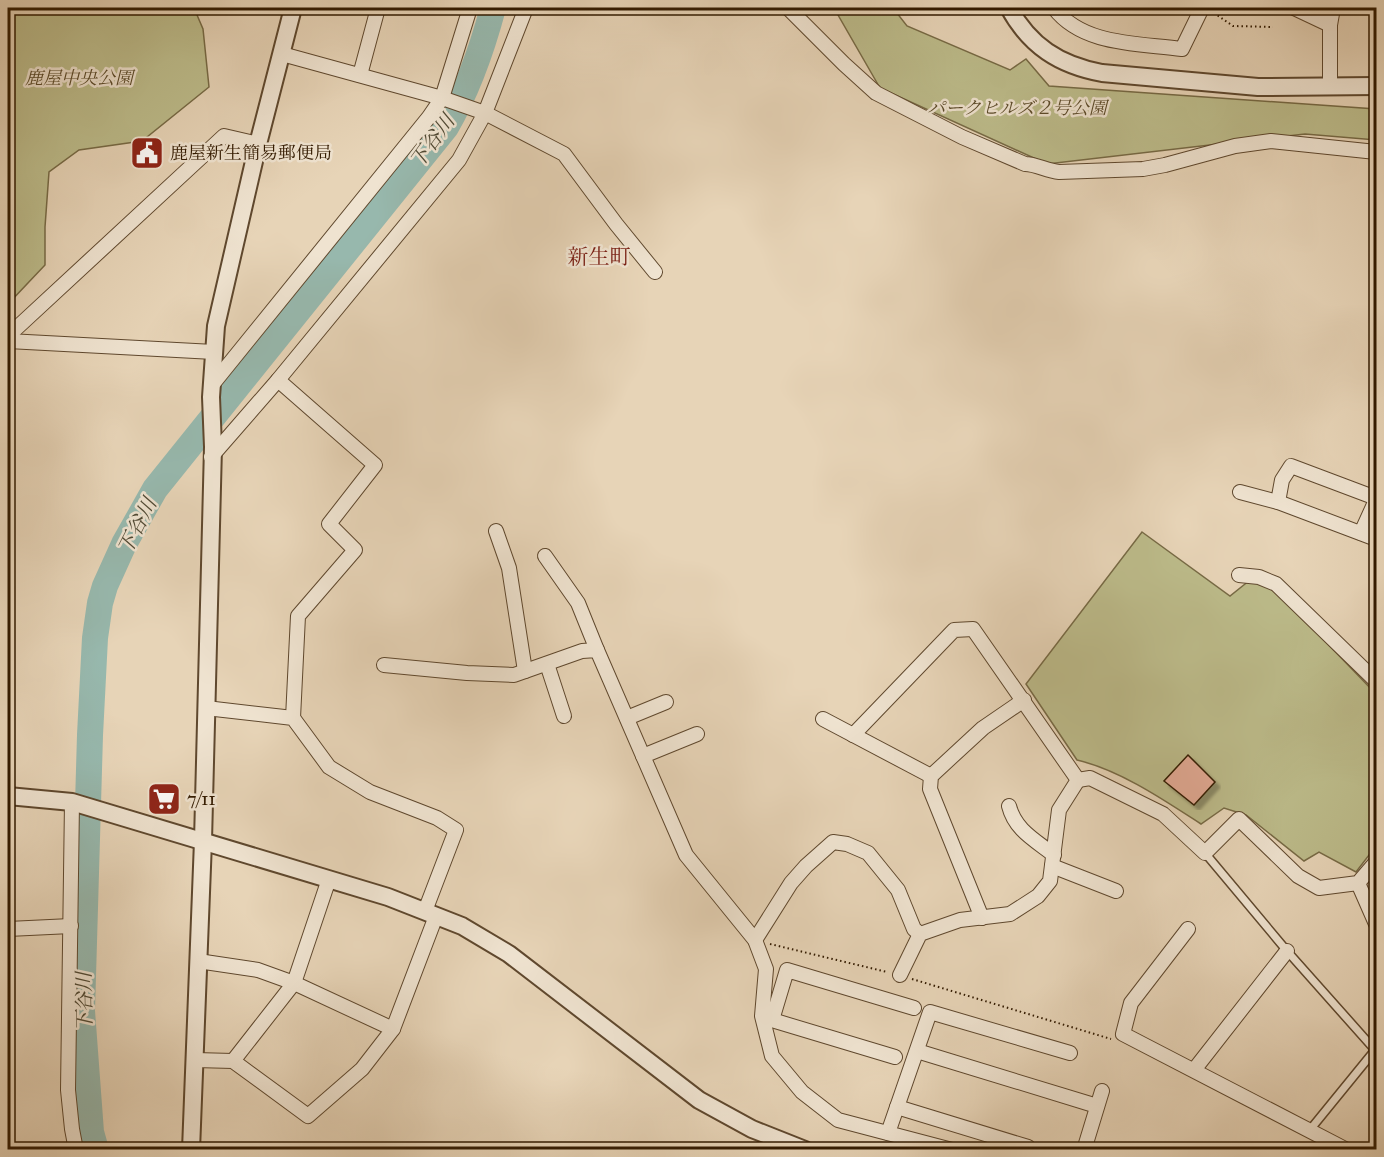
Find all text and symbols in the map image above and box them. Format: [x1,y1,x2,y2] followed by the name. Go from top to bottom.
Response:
[25,67,136,89] park label: 鹿屋中央公園
[927,97,1110,119] park label: パークヒルズ２号公園
[405,108,461,172] water label: 下谷川
[129,135,165,171] public building icon: 鹿屋新生簡易郵便局
[170,142,332,164] place label: 鹿屋新生簡易郵便局
[568,244,631,270] district label: 新生町
[113,492,162,558] water label: 下谷川
[146,781,182,817] supermarket icon: 7/11
[187,788,216,810] place label: 7/11
[71,970,97,1032] water label: 下谷川

